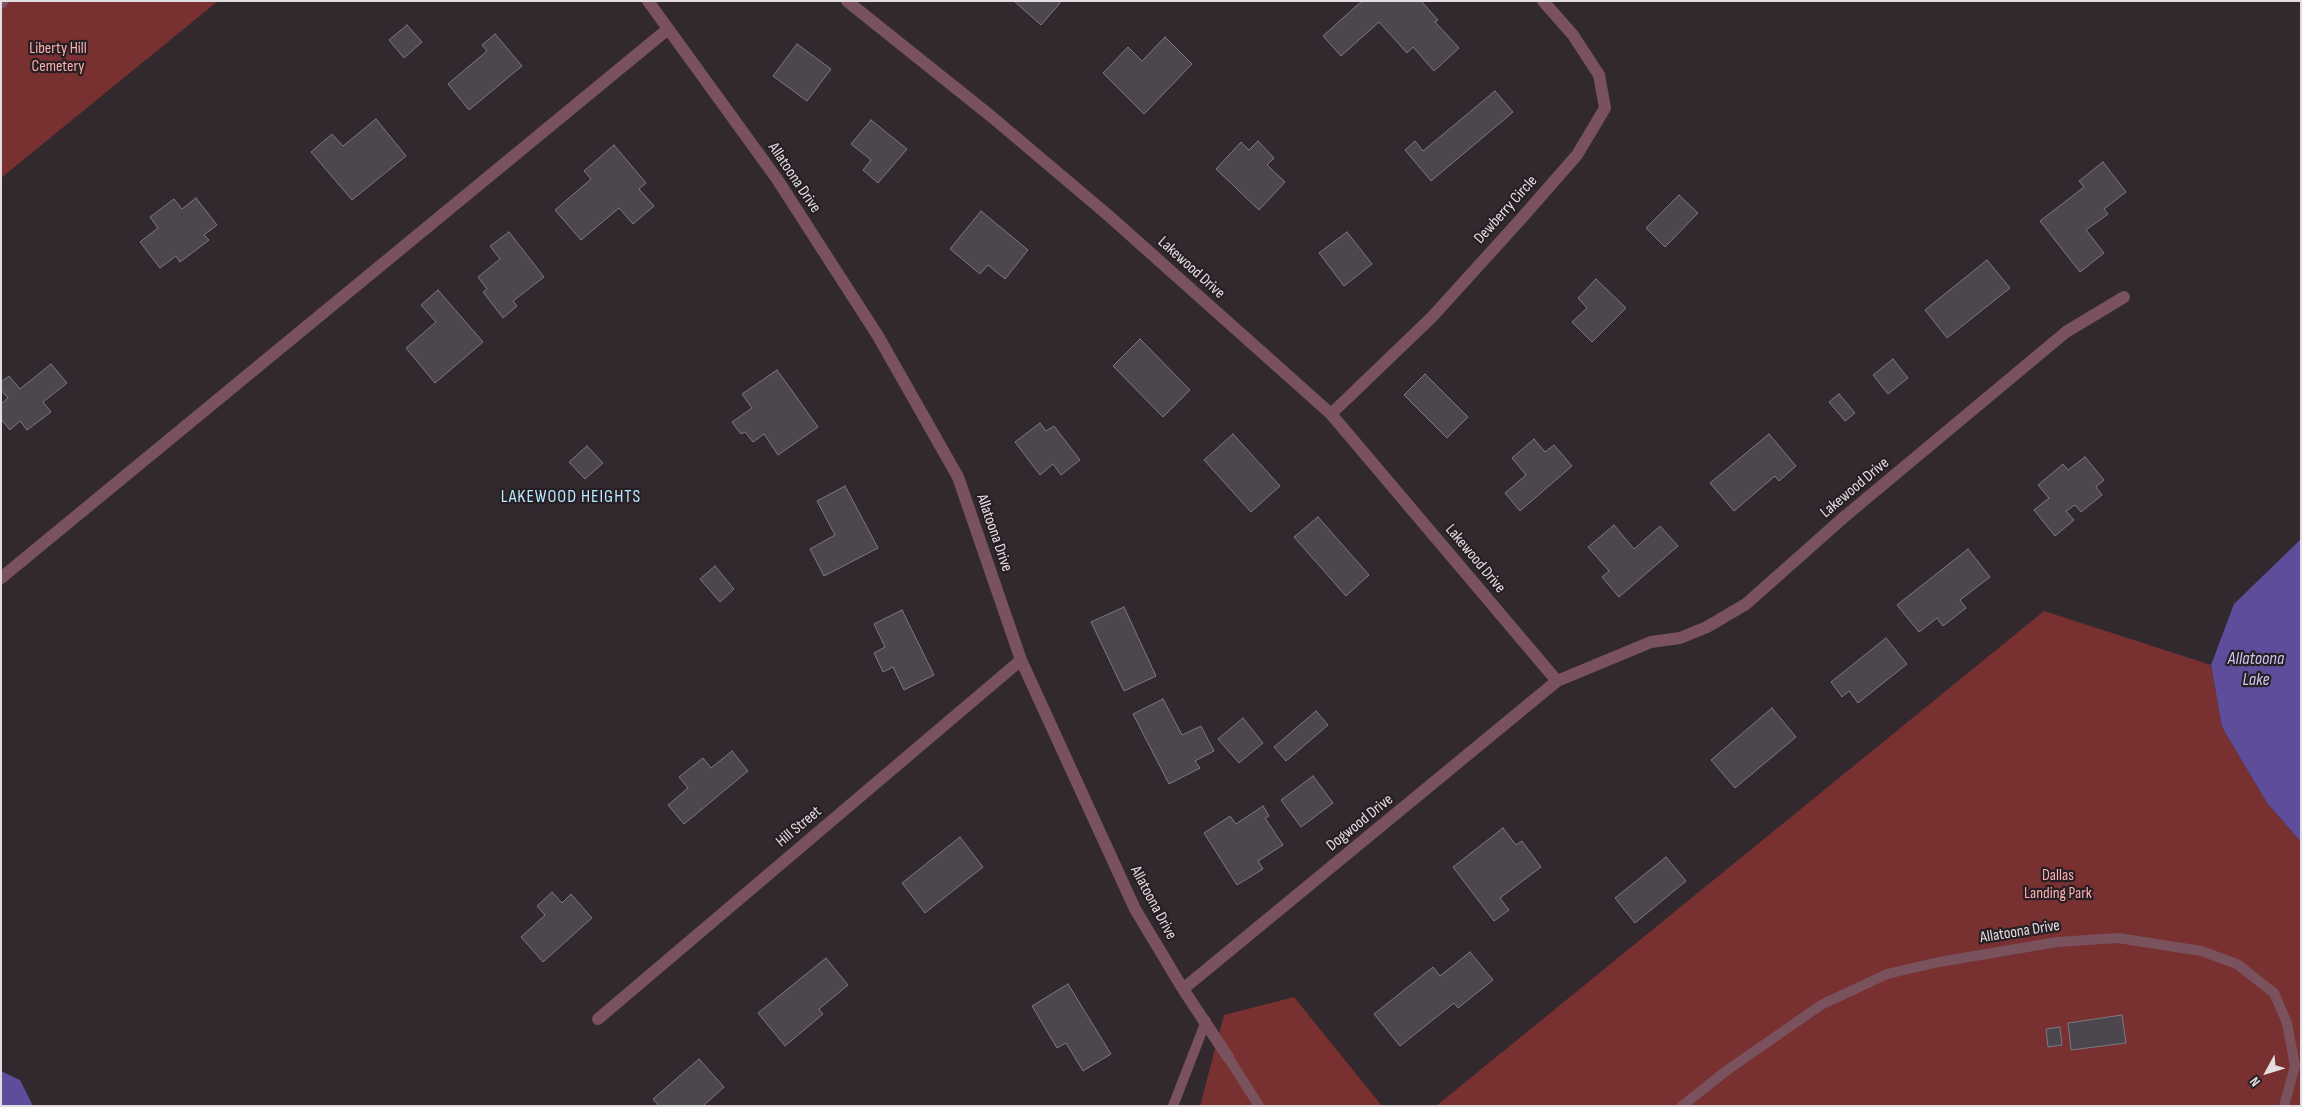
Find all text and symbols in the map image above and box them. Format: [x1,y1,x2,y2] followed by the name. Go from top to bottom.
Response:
[29,39,87,77] park label: Liberty Hill Cemetery
[763,139,825,217] street label: Allatoona Drive
[1470,172,1542,248] street label: Dewberry Circle
[1153,233,1229,303] street label: Lakewood Drive
[1817,454,1893,522] street label: Lakewood Drive
[499,486,643,508] district label: LAKEWOOD HEIGHTS
[972,492,1016,574] street label: Allatoona Drive
[1441,521,1509,597] street label: Lakewood Drive
[2228,648,2284,691] water label: Allatoona Lake
[1323,790,1397,856] street label: Dogwood Drive
[772,802,826,852] street label: Hill Street
[1126,863,1180,943] street label: Allatoona Drive
[2024,866,2092,904] park label: Dallas Landing Park
[1979,916,2061,948] street label: Allatoona Drive
[2242,1047,2292,1097] north arrow
[2246,1074,2264,1090] text: N

